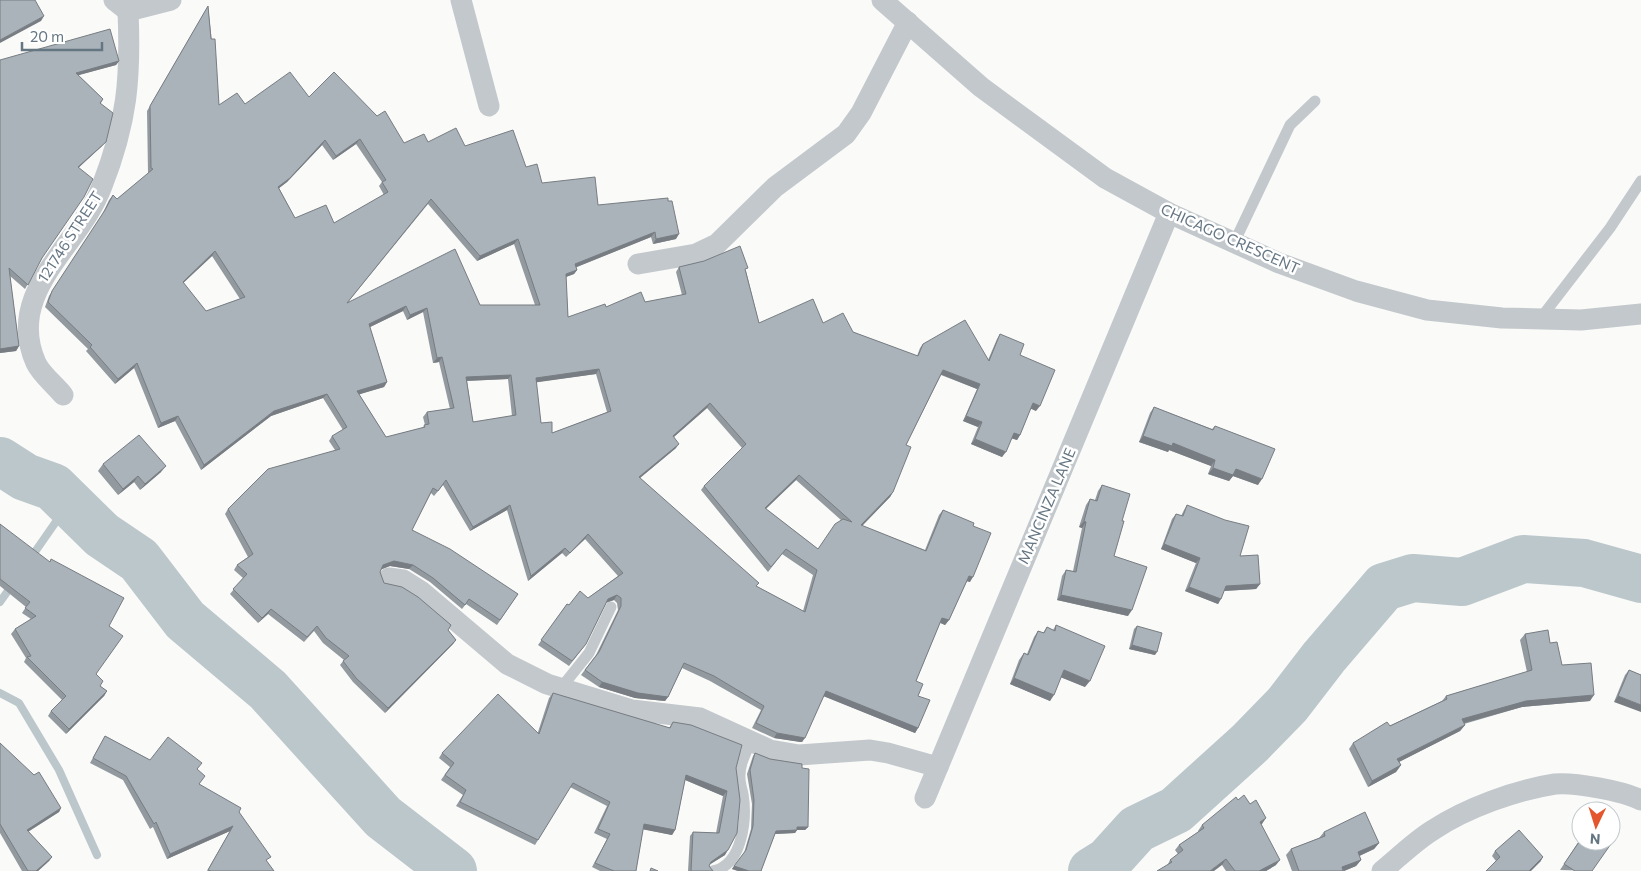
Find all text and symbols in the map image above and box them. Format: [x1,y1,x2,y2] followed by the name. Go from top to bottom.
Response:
[22,20,102,52] scale bar
[30,27,64,45] text: 20 m
[33,187,105,285] street label: 121746 STREET
[1158,199,1303,277] street label: CHICAGO CRESCENT
[1014,445,1079,566] street label: MANCINZA LANE
[1571,801,1621,851] north arrow
[1589,831,1601,848] text: N

